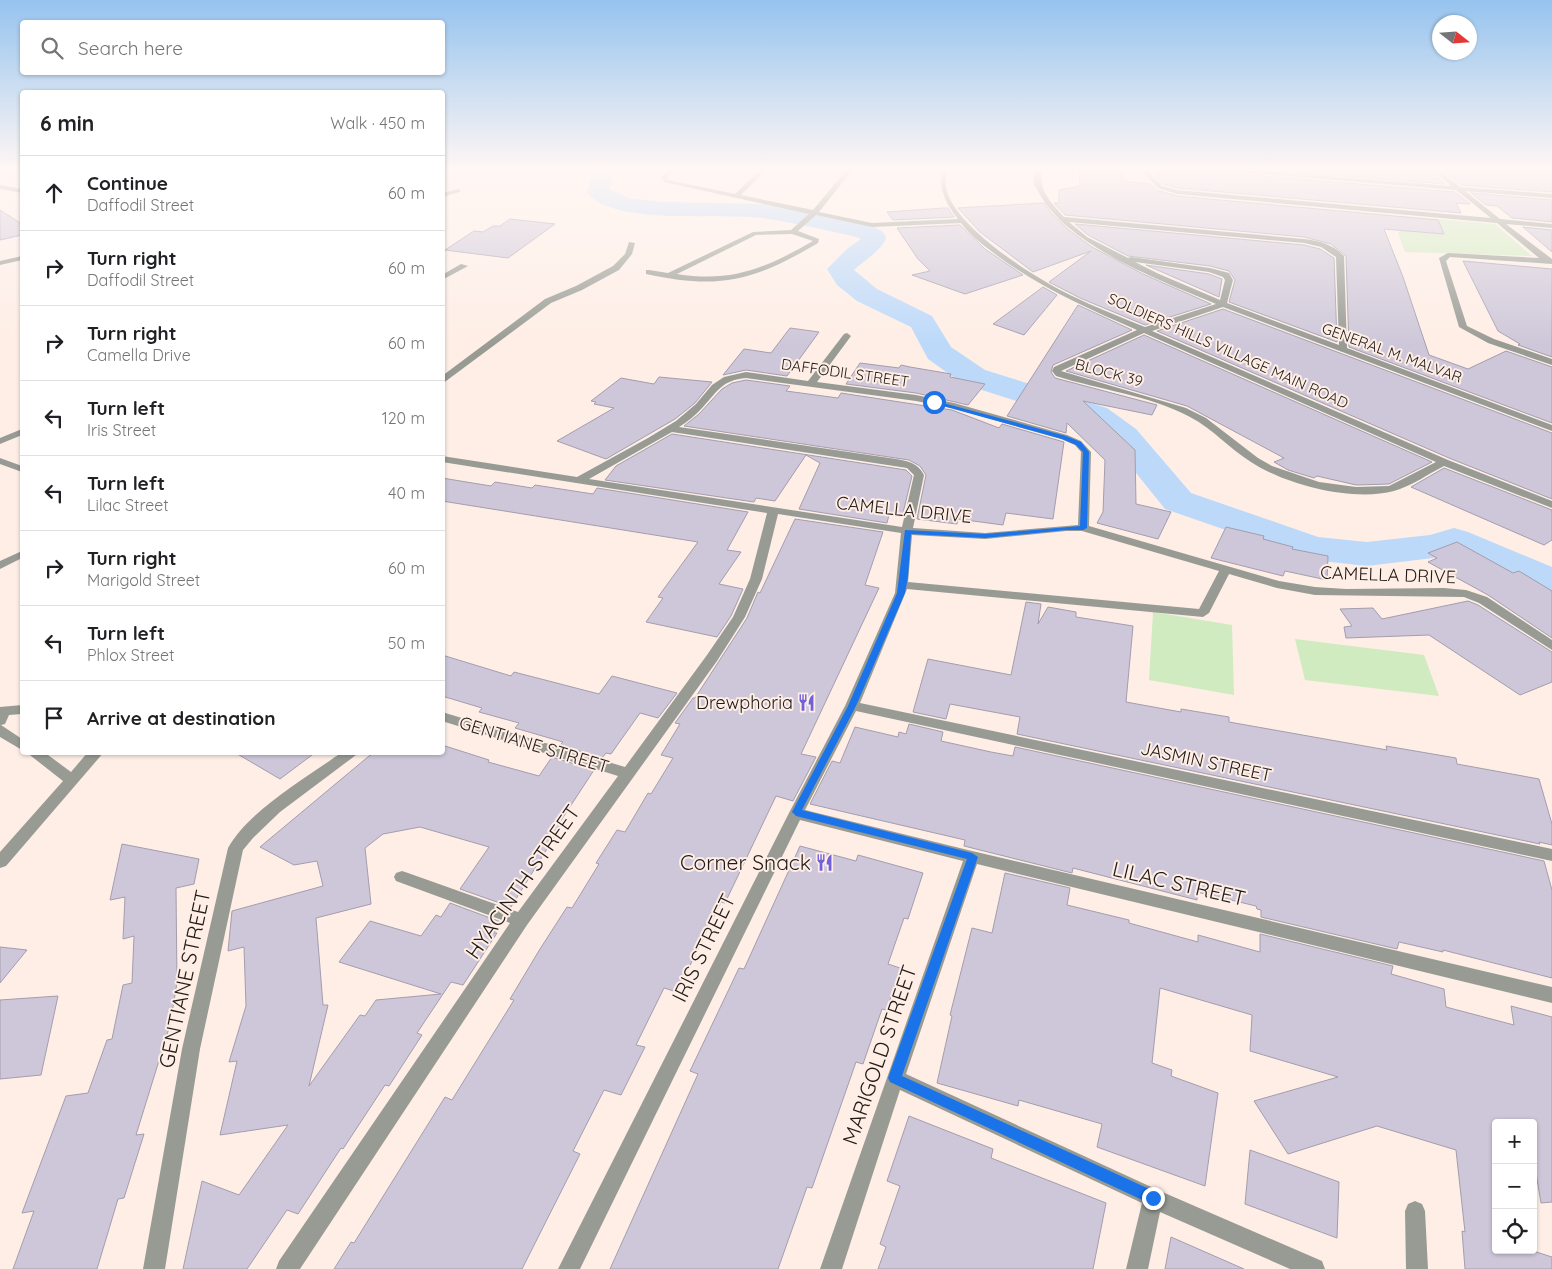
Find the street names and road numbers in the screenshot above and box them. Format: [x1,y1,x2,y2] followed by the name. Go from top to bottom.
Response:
[1105,289,1352,413] street label: SOLDIERS HILLS VILLAGE MAIN ROAD
[1319,318,1465,387] street label: GENERAL M. MALVAR
[780,354,910,391] street label: DAFFODIL STREET
[1073,354,1145,391] street label: BLOCK 39
[835,491,973,528] street label: CAMELLA DRIVE
[1320,561,1456,588] street label: CAMELLA DRIVE
[456,711,612,778] street label: GENTIANE STREET
[1138,736,1274,787] street label: JASMIN STREET
[459,799,585,964] street label: HYACINTH STREET
[1110,855,1248,911] street label: LILAC STREET
[152,887,216,1070] street label: GENTIANE STREET
[666,889,740,1006] street label: IRIS STREET
[836,962,922,1148] street label: MARIGOLD STREET

